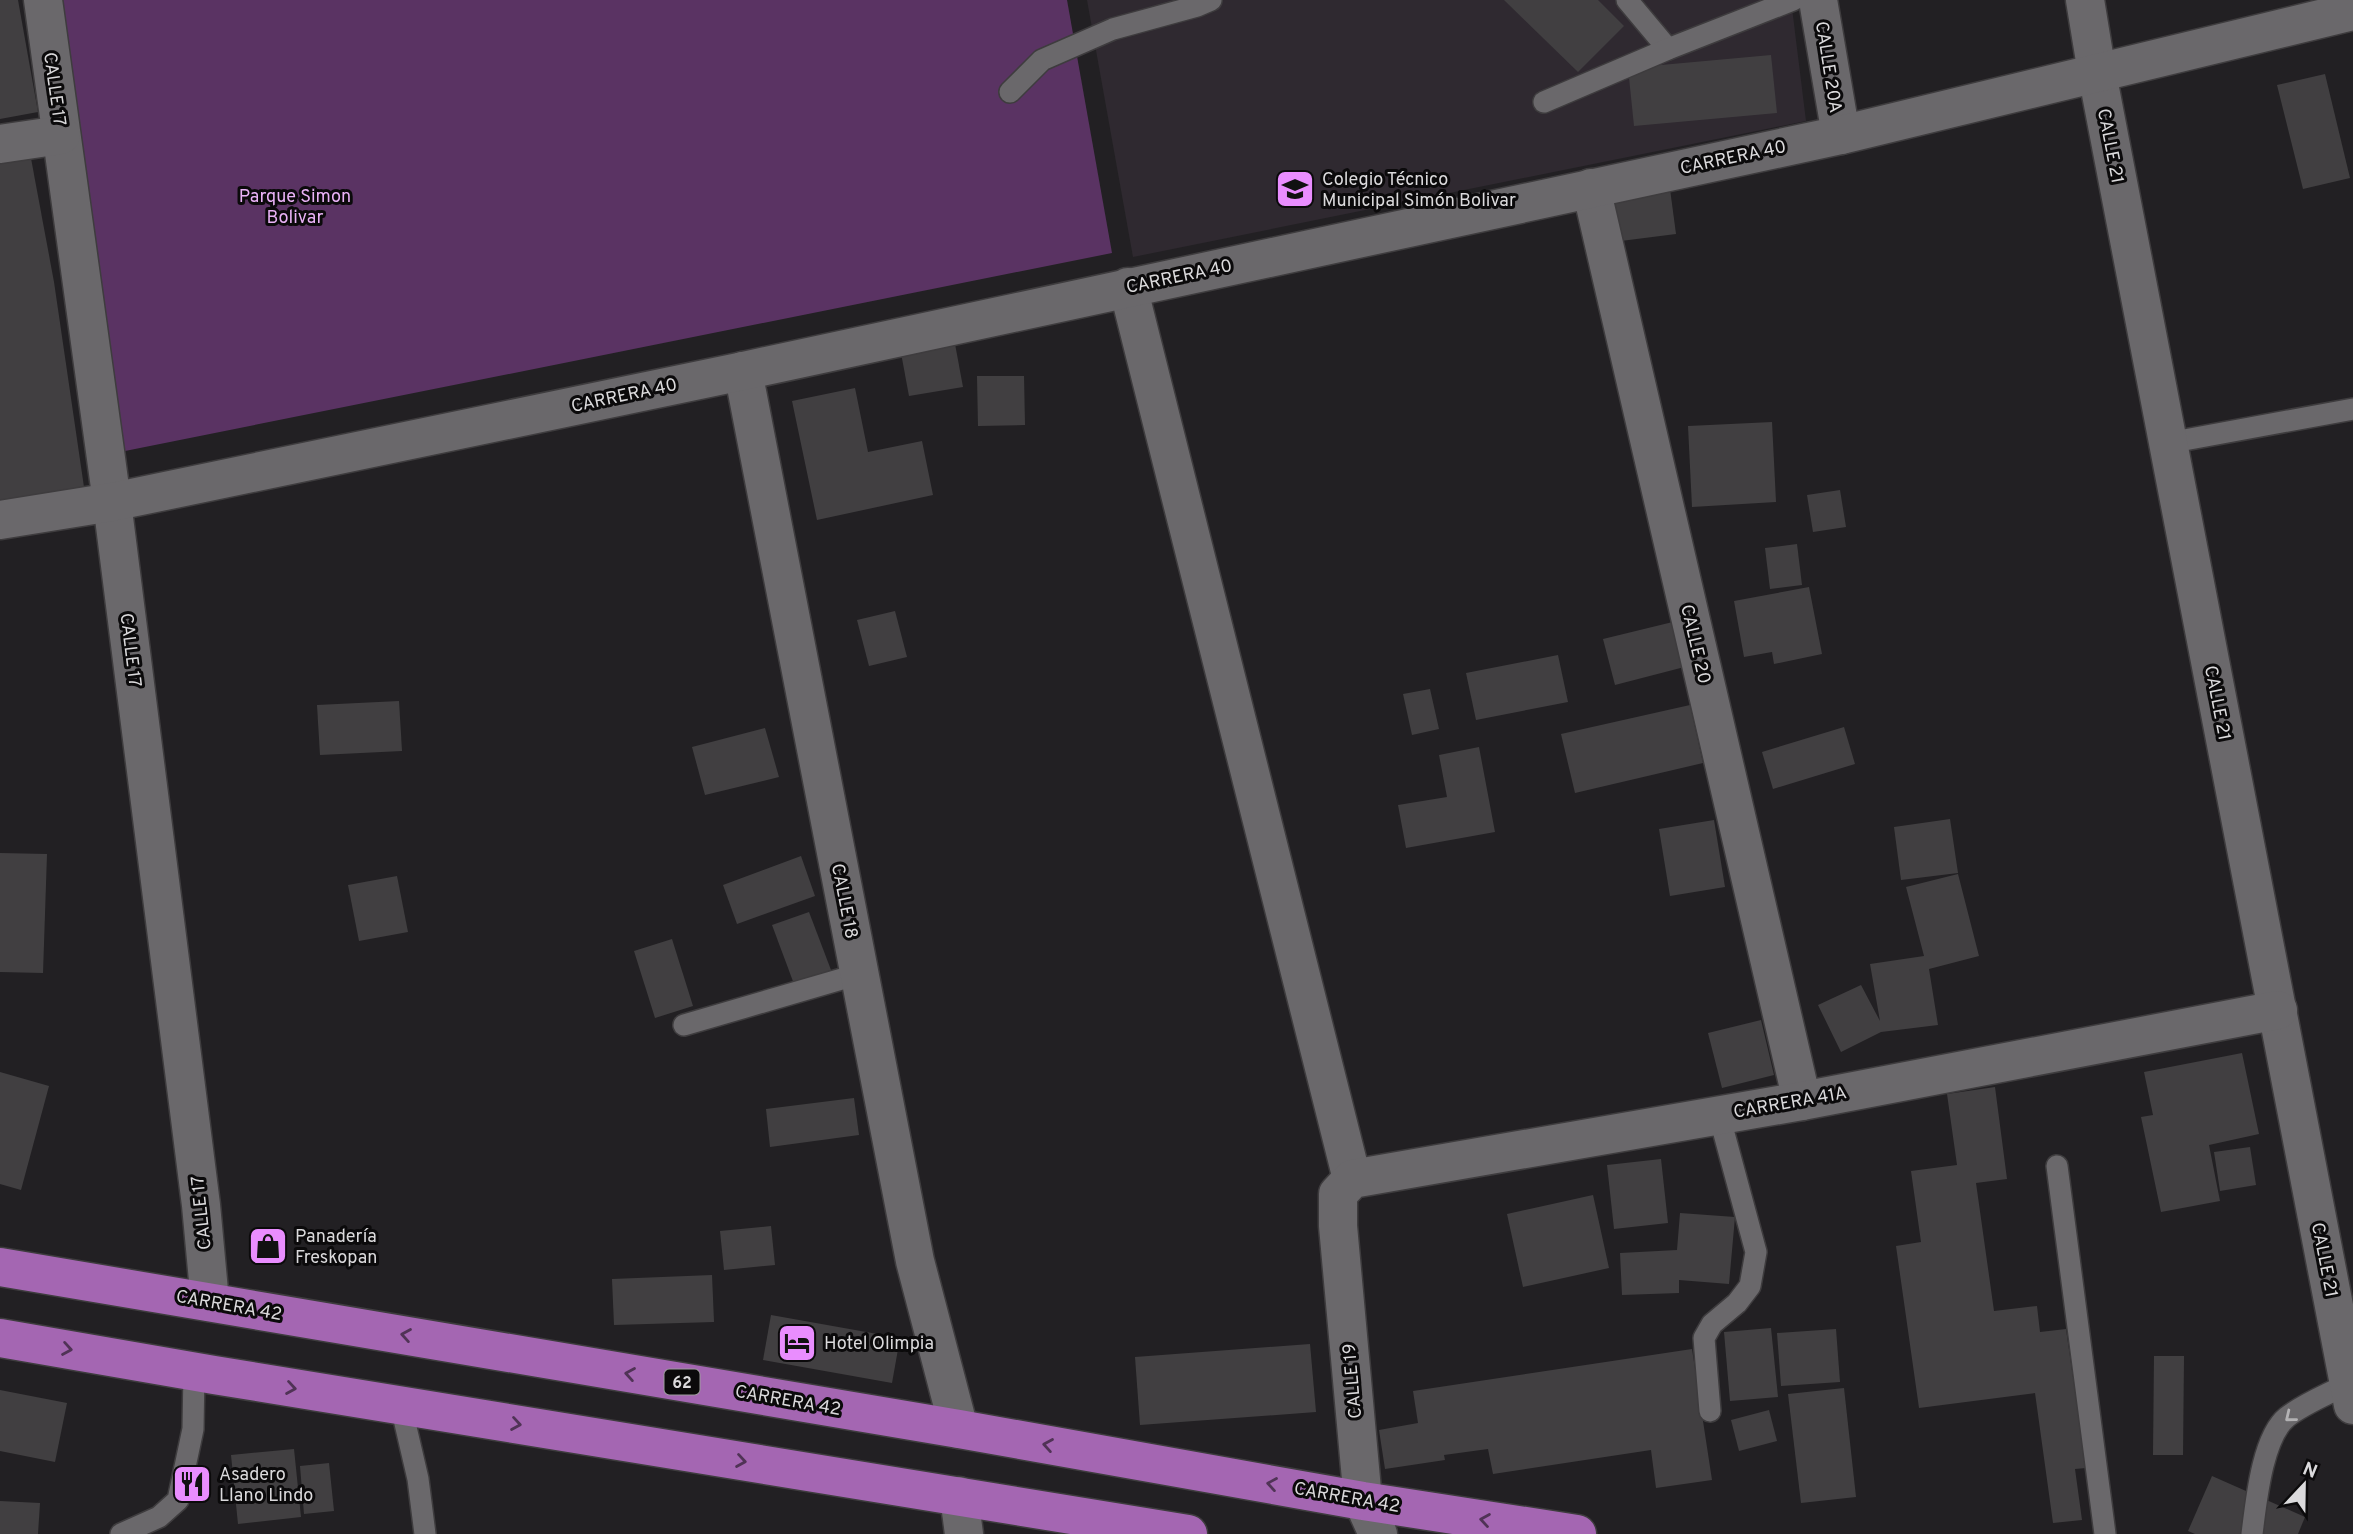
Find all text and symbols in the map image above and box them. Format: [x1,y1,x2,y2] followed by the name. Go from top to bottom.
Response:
[1809,20,1846,115] street label: CALLE 20A
[37,51,70,128] street label: CALLE 17
[2091,107,2128,186] street label: CALLE 21
[1678,136,1788,181] street label: CARRERA 40
[1274,168,1316,210] school or university icon: Colegio Técnico Municipal Simón Bolivar
[1322,169,1516,213] place label: Colegio Técnico Municipal Simón Bolivar
[239,186,351,230] park label: Parque Simon Bolivar
[1124,255,1234,300] street label: CARRERA 40
[569,374,679,419] street label: CARRERA 40
[1674,602,1715,686] street label: CALLE 20
[114,612,145,688] street label: CALLE 17
[2198,664,2235,743] street label: CALLE 21
[825,862,862,941] street label: CALLE 18
[1732,1082,1849,1125] street label: CARRERA 41A
[187,1175,218,1251] street label: CALLE 17
[2305,1221,2342,1300] street label: CALLE 21
[247,1225,289,1267] shop icon: Panadería Freskopan
[295,1226,378,1270] place label: Panadería Freskopan
[174,1286,284,1327] street label: CARRERA 42
[776,1322,818,1364] hotel icon: Hotel Olimpia
[400,1328,412,1343] one-way arrow
[824,1333,934,1356] place label: Hotel Olimpia
[61,1341,73,1356] one-way arrow
[1339,1342,1368,1420] street label: CALLE 19
[625,1367,637,1382] one-way arrow
[664,1370,700,1394] road number: 62
[285,1380,297,1395] one-way arrow
[733,1381,843,1422] street label: CARRERA 42
[2285,1409,2298,1421] one-way arrow
[510,1417,522,1432] one-way arrow
[1042,1438,1054,1453] one-way arrow
[2269,1450,2339,1520] north arrow
[735,1453,746,1468] one-way arrow
[2299,1457,2320,1485] text: N
[171,1463,213,1505] restaurant icon: Asadero Llano Lindo
[219,1464,313,1508] place label: Asadero Llano Lindo
[1266,1478,1278,1493] one-way arrow
[1292,1478,1402,1519] street label: CARRERA 42
[1479,1513,1491,1528] one-way arrow

